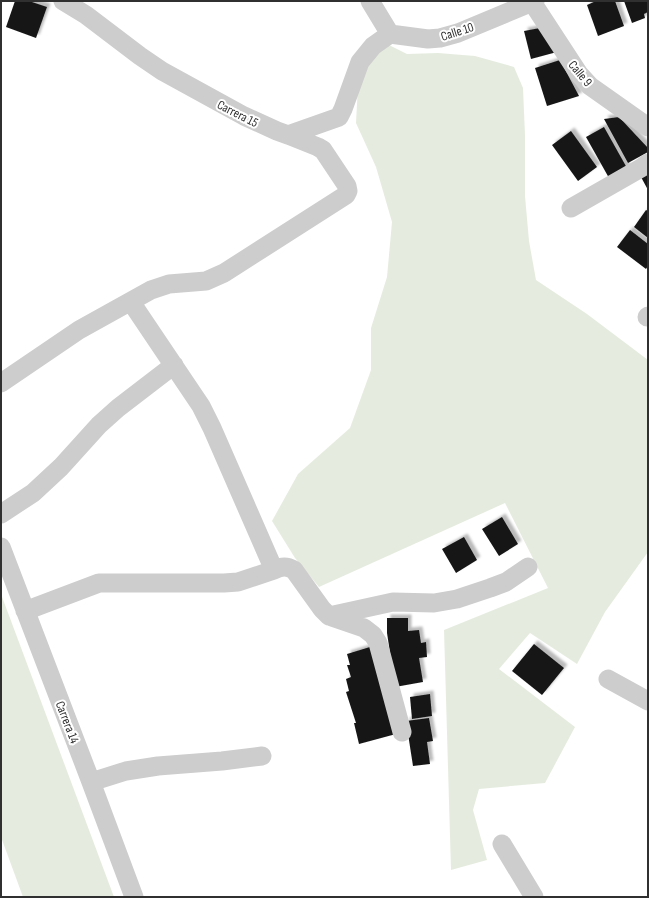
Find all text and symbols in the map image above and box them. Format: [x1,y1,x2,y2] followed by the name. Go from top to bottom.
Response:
[439,19,476,45] street label: Calle 10
[565,57,596,90] street label: Calle 9
[214,97,261,131] street label: Carrera 15
[52,699,83,746] street label: Carrera 14

